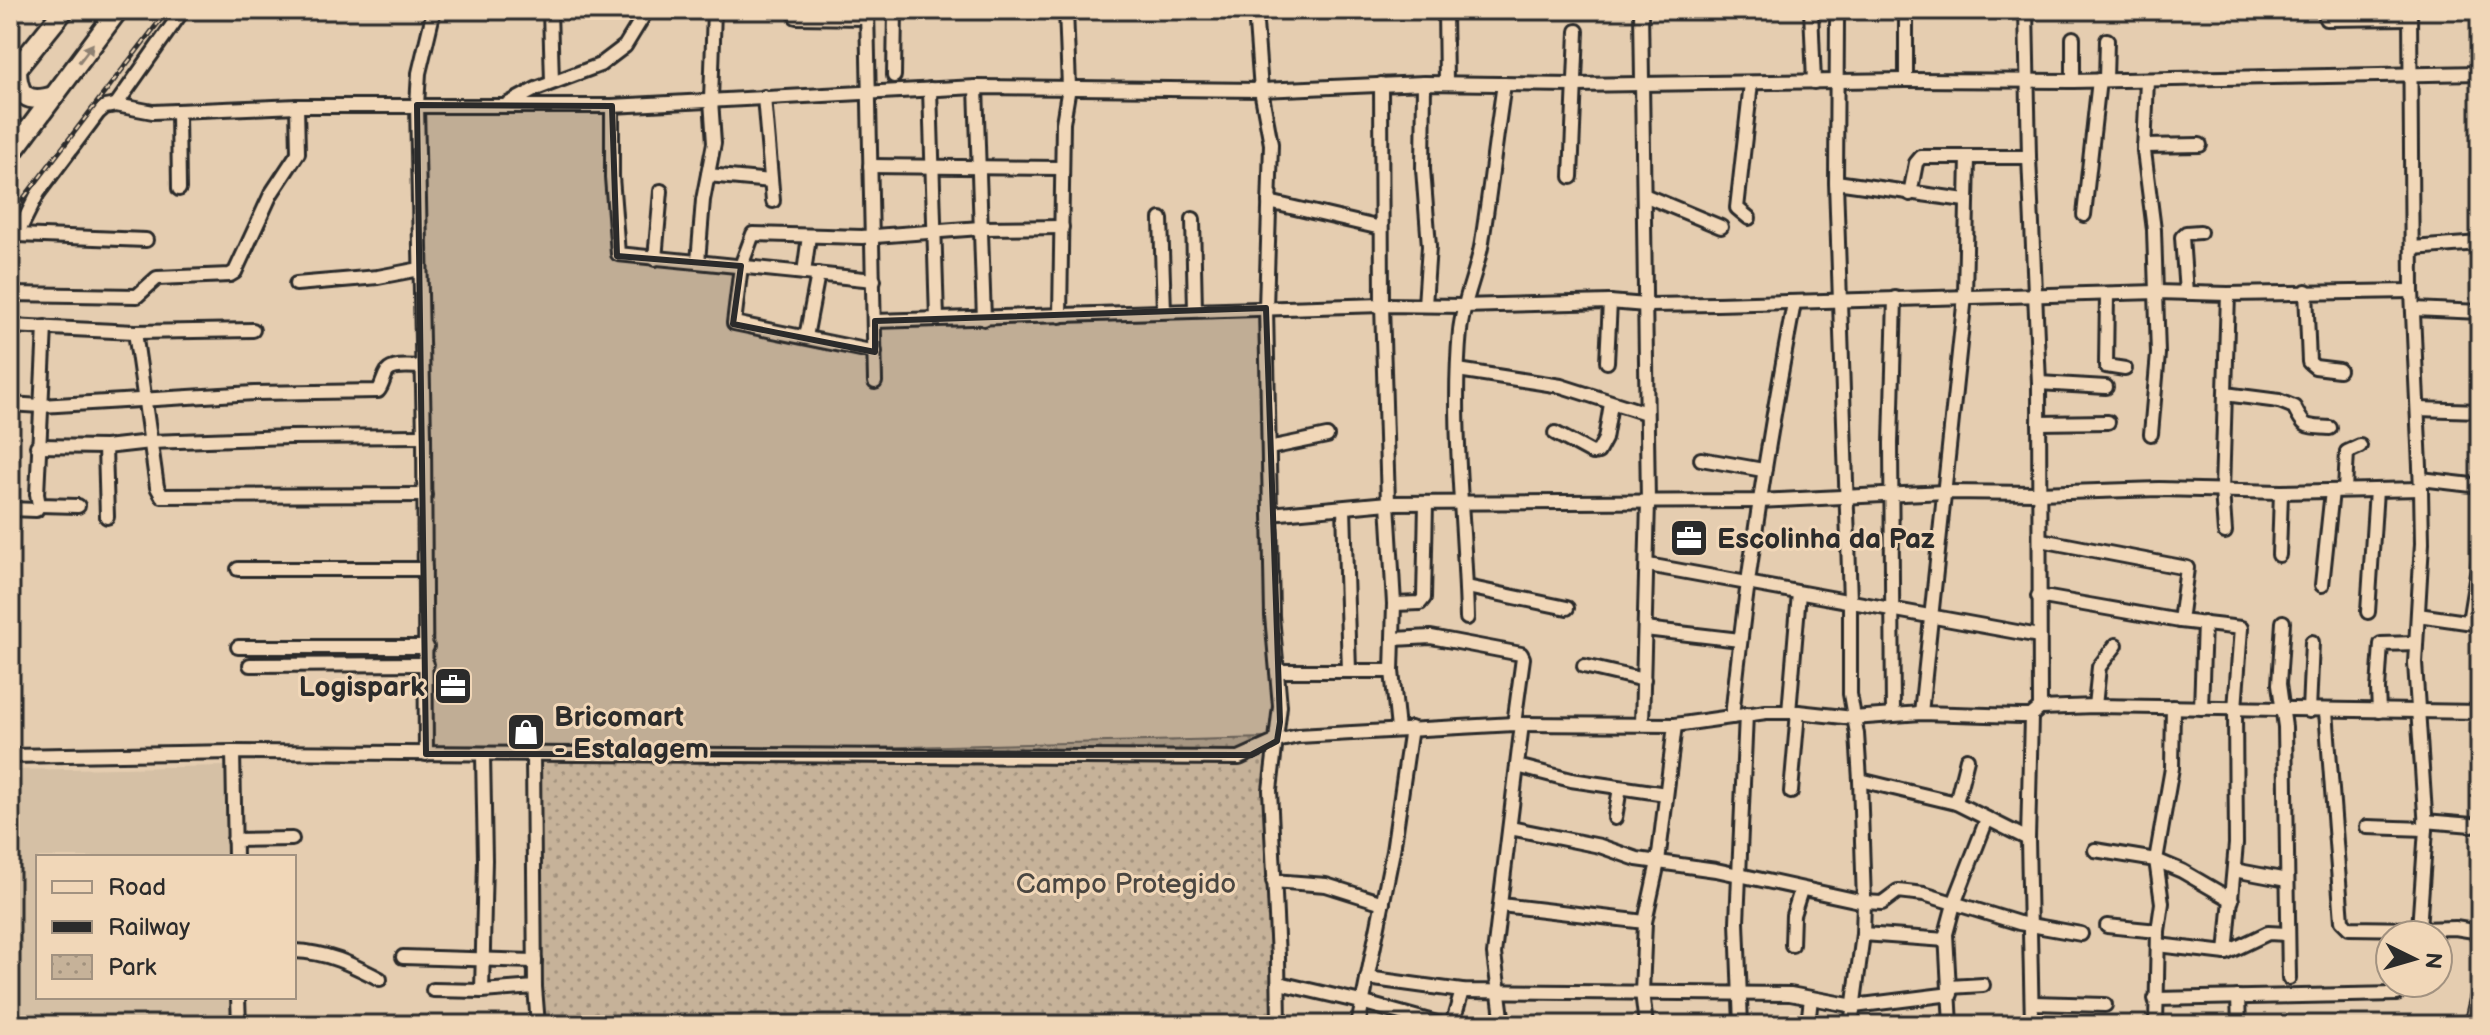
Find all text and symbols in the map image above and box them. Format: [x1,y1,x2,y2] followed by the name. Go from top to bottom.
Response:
[78,43,94,63] one-way arrow
[1668,517,1710,559] office icon: Escolinha da Paz
[1717,523,1935,556] place label: Escolinha da Paz
[432,665,474,707] office icon: Logispark
[299,671,425,704] place label: Logispark
[554,701,709,766] place label: Bricomart - Estalagem
[505,711,547,753] shop icon: Bricomart - Estalagem
[36,855,296,999] legend
[1016,868,1236,901] park label: Campo Protegido
[108,873,166,902] text: Road
[108,913,190,942] text: Railway
[2374,919,2454,999] north arrow
[2418,951,2447,970] text: N
[108,953,156,982] text: Park

